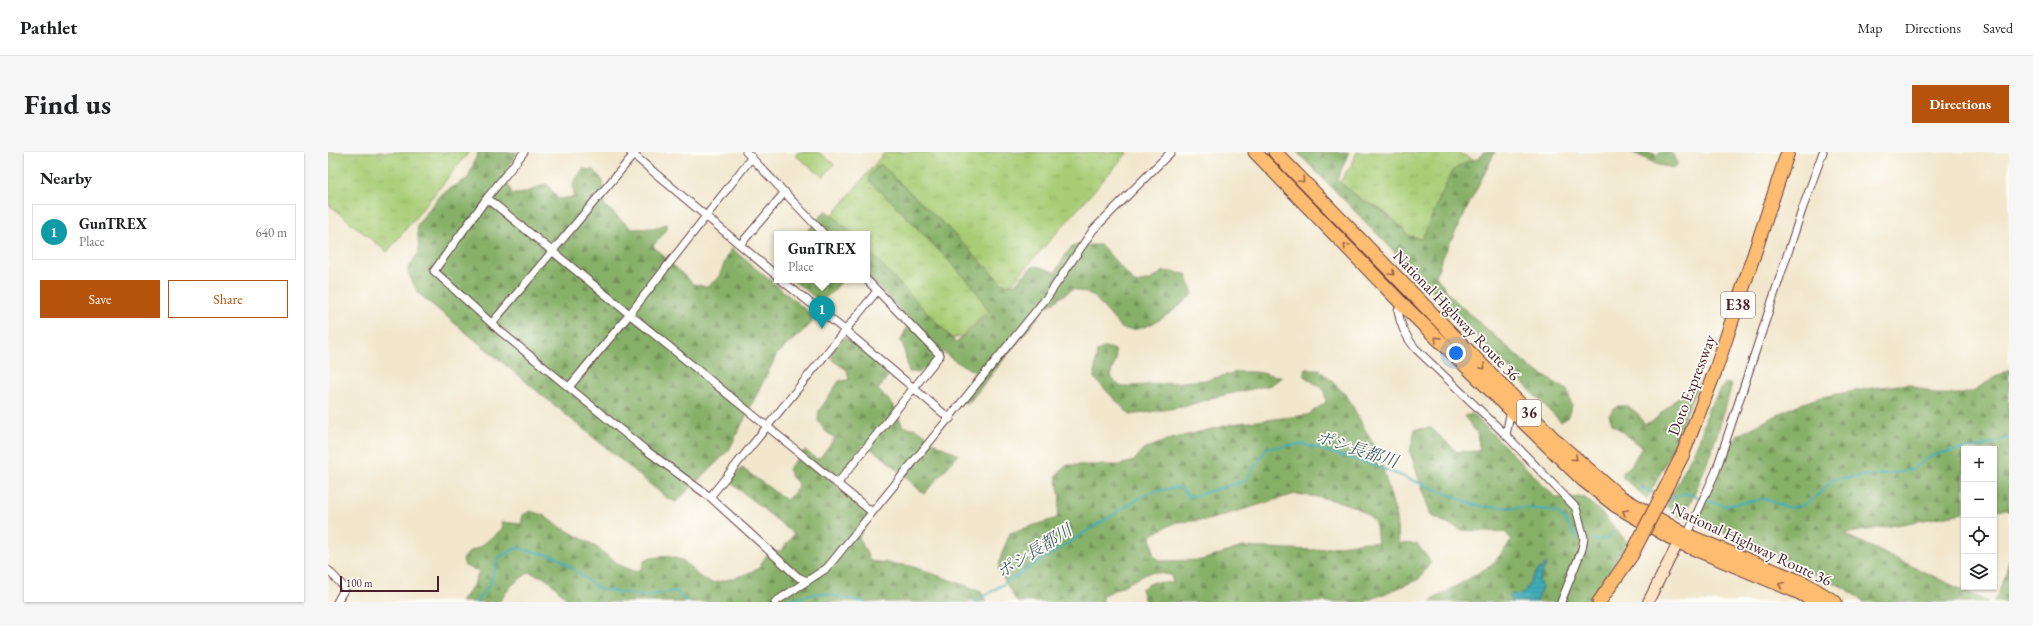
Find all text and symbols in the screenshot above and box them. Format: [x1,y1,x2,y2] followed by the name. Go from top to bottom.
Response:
[20,15,77,40] text: Pathlet
[1857,19,1883,37] text: Map
[1905,19,1961,37] text: Directions
[1983,19,2013,37] text: Saved
[1912,85,2009,123] button: Directions
[24,86,111,122] text: Find us
[40,167,92,189] text: Nearby
[1297,175,1305,183] one-way arrow
[79,214,147,233] text: GunTREX
[51,224,57,241] text: 1
[256,224,287,241] text: 640 m
[774,231,870,283] popup
[79,233,105,250] text: Place
[788,239,856,258] text: GunTREX
[1343,243,1351,251] one-way arrow
[1389,245,1525,386] street label: National Highway Route 36
[788,258,814,275] text: Place
[1388,269,1395,276] one-way arrow
[40,280,160,318] button: Save
[168,280,288,318] button: Share
[1721,292,1755,318] road number: E38
[809,296,835,329] pin: 1
[1663,331,1721,439] street label: Doto Expressway
[1434,336,1442,343] one-way arrow
[1446,343,1466,363] your location
[1478,362,1486,370] one-way arrow
[1517,400,1541,426] road number: 36
[1313,425,1403,473] water label: ポシ長都川
[1961,446,1997,590] map controls
[1961,446,1997,482] button: +
[1570,454,1578,461] one-way arrow
[1961,482,1997,518] button: −
[1668,498,1835,591] street label: National Highway Route 36
[1622,509,1629,516] one-way arrow
[992,518,1078,583] water label: ポシ長都川
[1961,518,1997,554] button: locate
[1961,554,1997,590] button: layers
[340,574,439,593] scale bar
[346,576,373,590] text: 100 m
[1777,581,1784,589] one-way arrow

